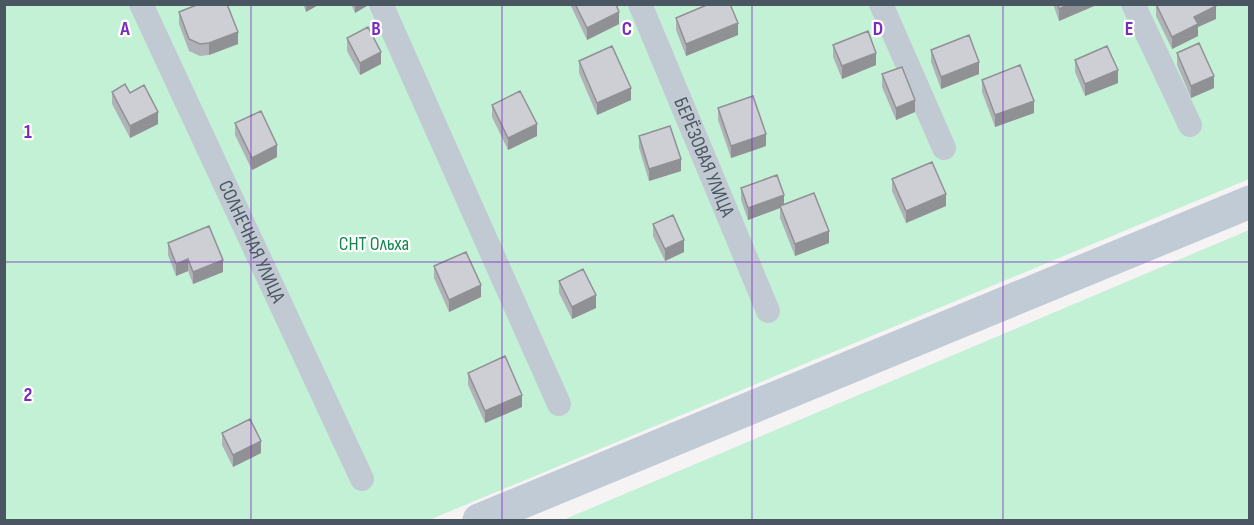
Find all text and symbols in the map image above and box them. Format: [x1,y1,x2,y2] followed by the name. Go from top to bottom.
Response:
[119,17,130,41] text: A
[371,17,381,41] text: B
[622,17,632,41] text: C
[873,17,883,41] text: D
[1125,17,1133,41] text: E
[668,94,740,221] street label: БЕРЁЗОВАЯ УЛИЦА
[24,120,32,144] text: 1
[213,177,290,307] street label: СОЛНЕЧНАЯ УЛИЦА
[339,232,409,256] park label: СНТ Ольха
[24,383,32,407] text: 2

